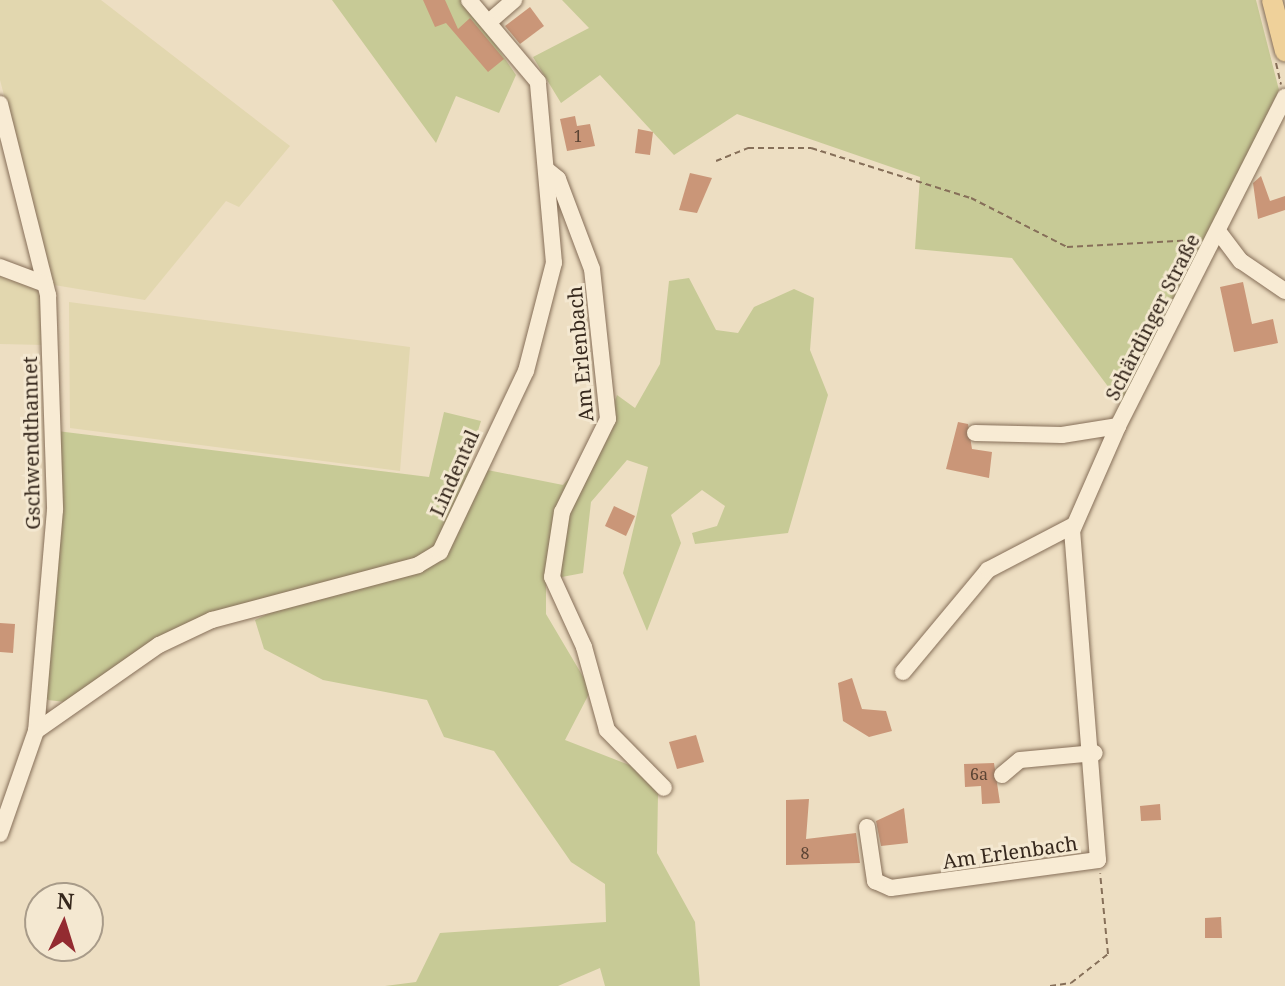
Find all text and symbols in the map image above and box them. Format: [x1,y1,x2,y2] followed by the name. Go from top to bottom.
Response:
[574,126,582,146] house number: 1
[1100,230,1204,404] street label: Schärdinger Straße
[562,285,598,423] street label: Am Erlenbach
[17,356,45,530] street label: Gschwendthannet
[424,426,484,520] street label: Lindental
[970,764,988,784] house number: 6a
[941,831,1079,873] street label: Am Erlenbach
[801,843,809,863] house number: 8
[24,882,104,962] north arrow
[56,884,75,916] text: N

